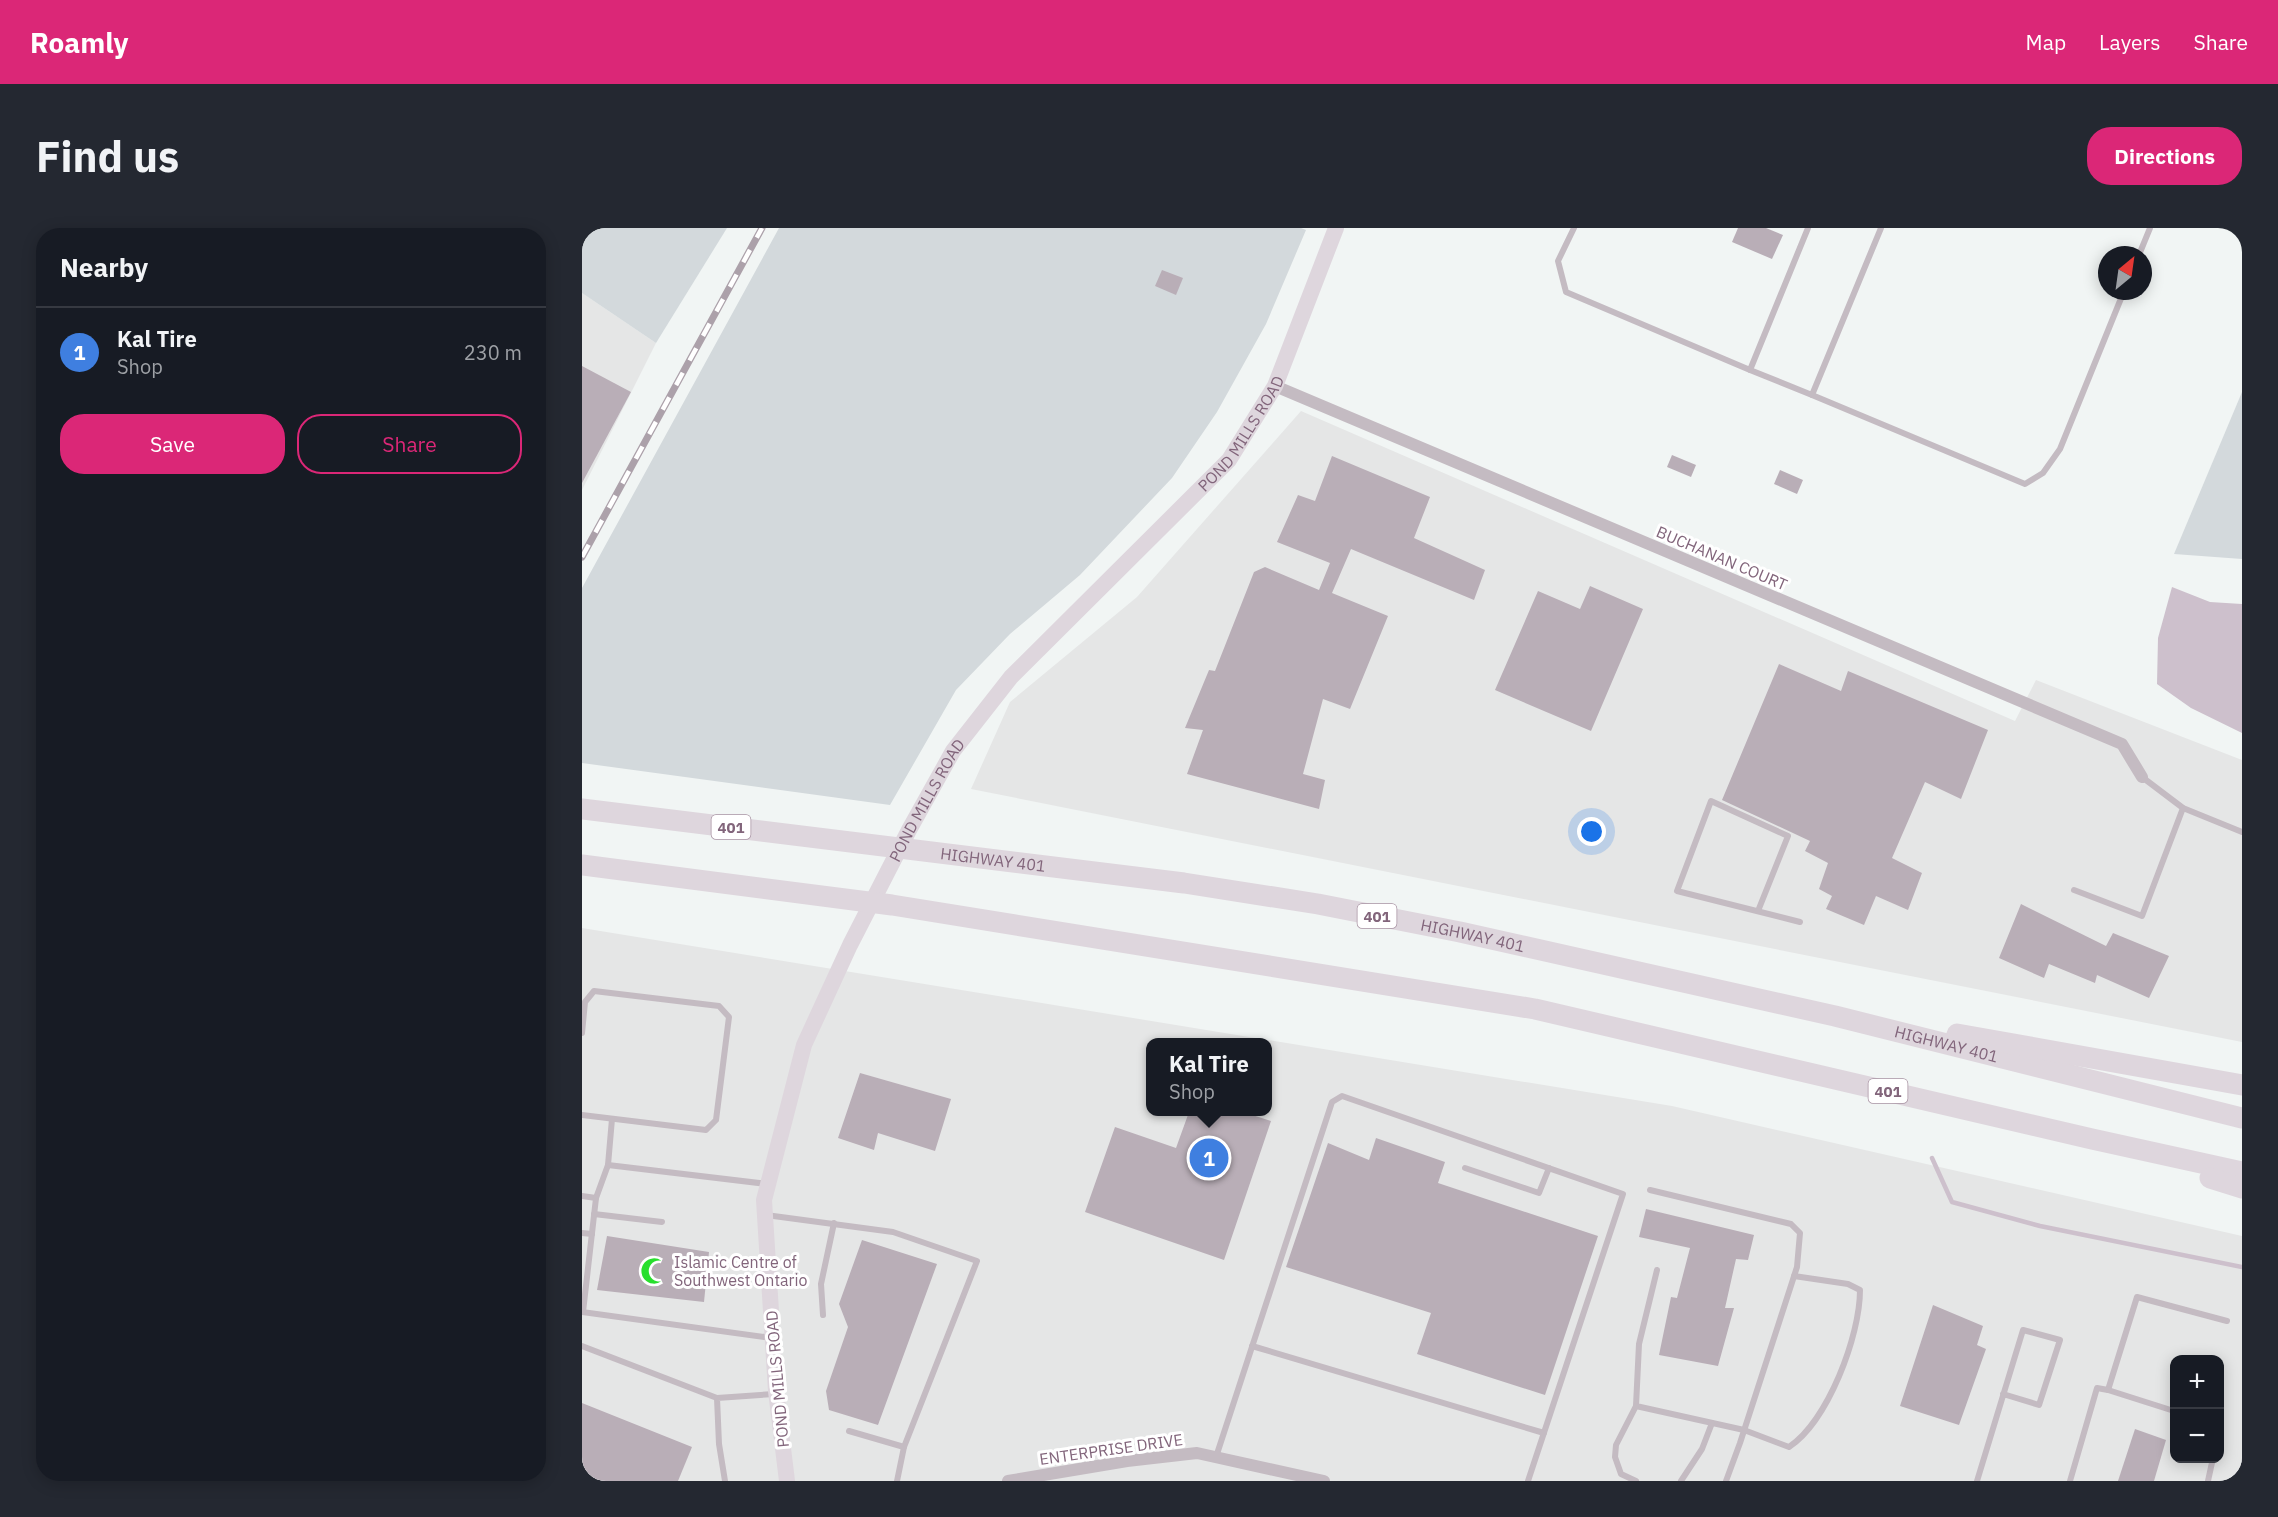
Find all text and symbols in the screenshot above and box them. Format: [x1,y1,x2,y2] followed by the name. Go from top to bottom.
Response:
[30,24,128,61] text: Roamly
[2026,28,2066,56] text: Map
[2099,28,2161,56] text: Layers
[2194,28,2248,56] text: Share
[2087,127,2242,185] button: Directions
[36,129,179,184] text: Find us
[2098,246,2152,300] north arrow
[60,250,148,284] text: Nearby
[117,324,197,353] text: Kal Tire
[74,339,86,366] text: 1
[464,339,522,366] text: 230 m
[117,353,163,380] text: Shop
[1193,373,1288,496] street label: POND MILLS ROAD
[60,414,285,474] button: Save
[297,414,522,474] button: Share
[1653,521,1791,595] street label: BUCHANAN COURT
[884,735,969,865] street label: POND MILLS ROAD
[712,815,750,839] road number: 401
[1577,817,1606,846] your location
[939,843,1047,876] street label: HIGHWAY 401
[1358,904,1396,928] road number: 401
[1419,914,1527,956] street label: HIGHWAY 401
[1893,1021,2000,1066] street label: HIGHWAY 401
[1146,1038,1272,1116] popup
[1169,1049,1249,1078] text: Kal Tire
[1169,1078,1215,1105] text: Shop
[1868,1079,1908,1103] road number: 401
[1190,1136,1228,1180] pin: 1
[674,1252,807,1290] place label: Islamic Centre of Southwest Ontario
[639,1256,669,1286] mosque icon: Islamic Centre of Southwest Ontario
[761,1310,793,1448] street label: POND MILLS ROAD
[2170,1355,2224,1463] map controls
[2170,1355,2224,1409] button: +
[2170,1409,2224,1463] button: −
[1038,1429,1184,1469] street label: ENTERPRISE DRIVE

